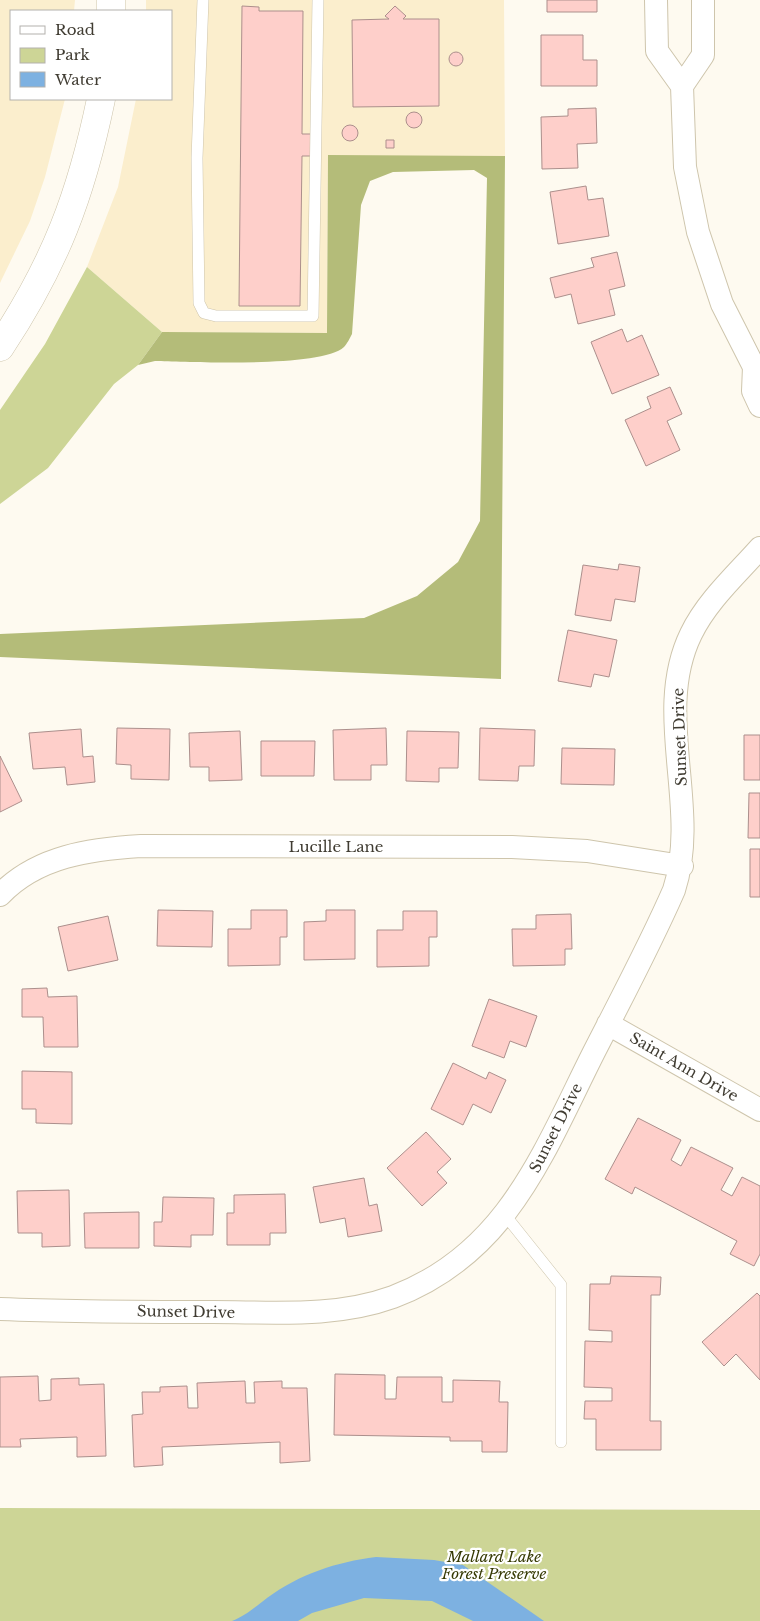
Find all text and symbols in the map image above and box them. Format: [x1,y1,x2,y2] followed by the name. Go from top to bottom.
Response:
[10,10,172,100] legend
[55,20,95,39] text: Road
[55,45,91,64] text: Park
[54,70,102,89] text: Water
[668,688,691,786] street label: Sunset Drive
[289,837,383,856] street label: Lucille Lane
[627,1028,742,1105] street label: Saint Ann Drive
[525,1080,586,1176] street label: Sunset Drive
[137,1301,235,1322] street label: Sunset Drive
[441,1547,546,1583] park label: Mallard Lake Forest Preserve

